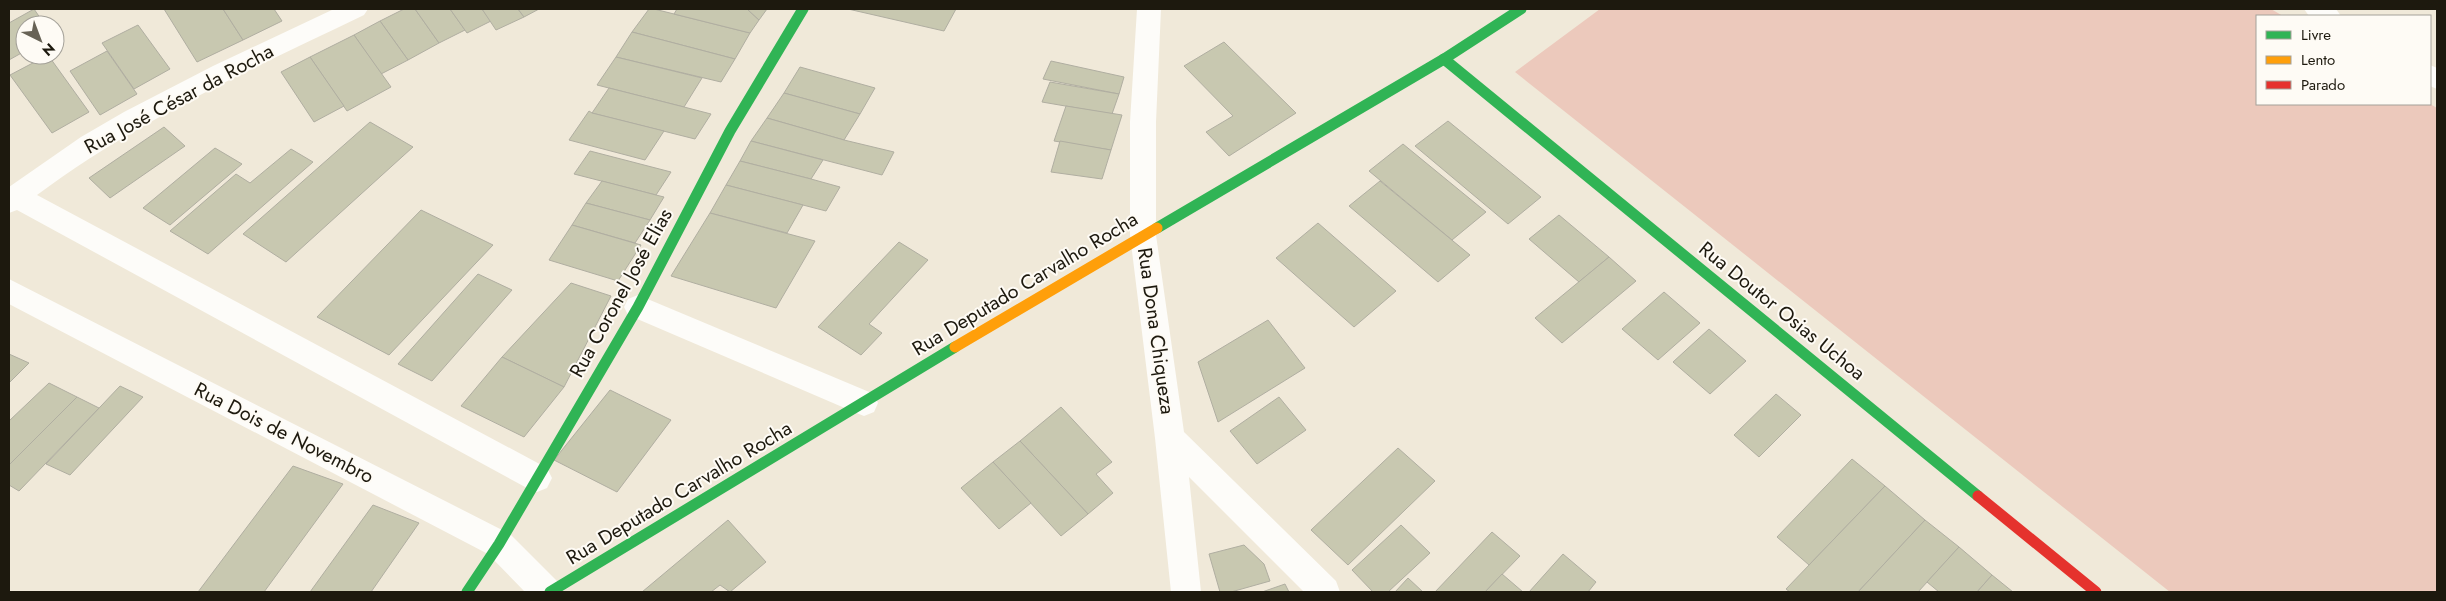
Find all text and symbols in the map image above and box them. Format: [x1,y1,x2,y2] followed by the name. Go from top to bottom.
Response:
[15,15,65,65] north arrow
[2256,15,2431,105] legend
[2301,24,2331,46] text: Livre
[79,37,279,161] street label: Rua José César da Rocha
[38,39,60,61] text: N
[2301,49,2335,71] text: Lento
[2301,74,2345,96] text: Parado
[562,203,680,383] street label: Rua Coronel José Elias
[907,205,1143,363] street label: Rua Deputado Carvalho Rocha
[1693,235,1871,387] street label: Rua Doutor Osias Uchoa
[1130,246,1182,416] street label: Rua Dona Chiqueza
[189,375,379,491] street label: Rua Dois de Novembro
[561,414,797,572] street label: Rua Deputado Carvalho Rocha

